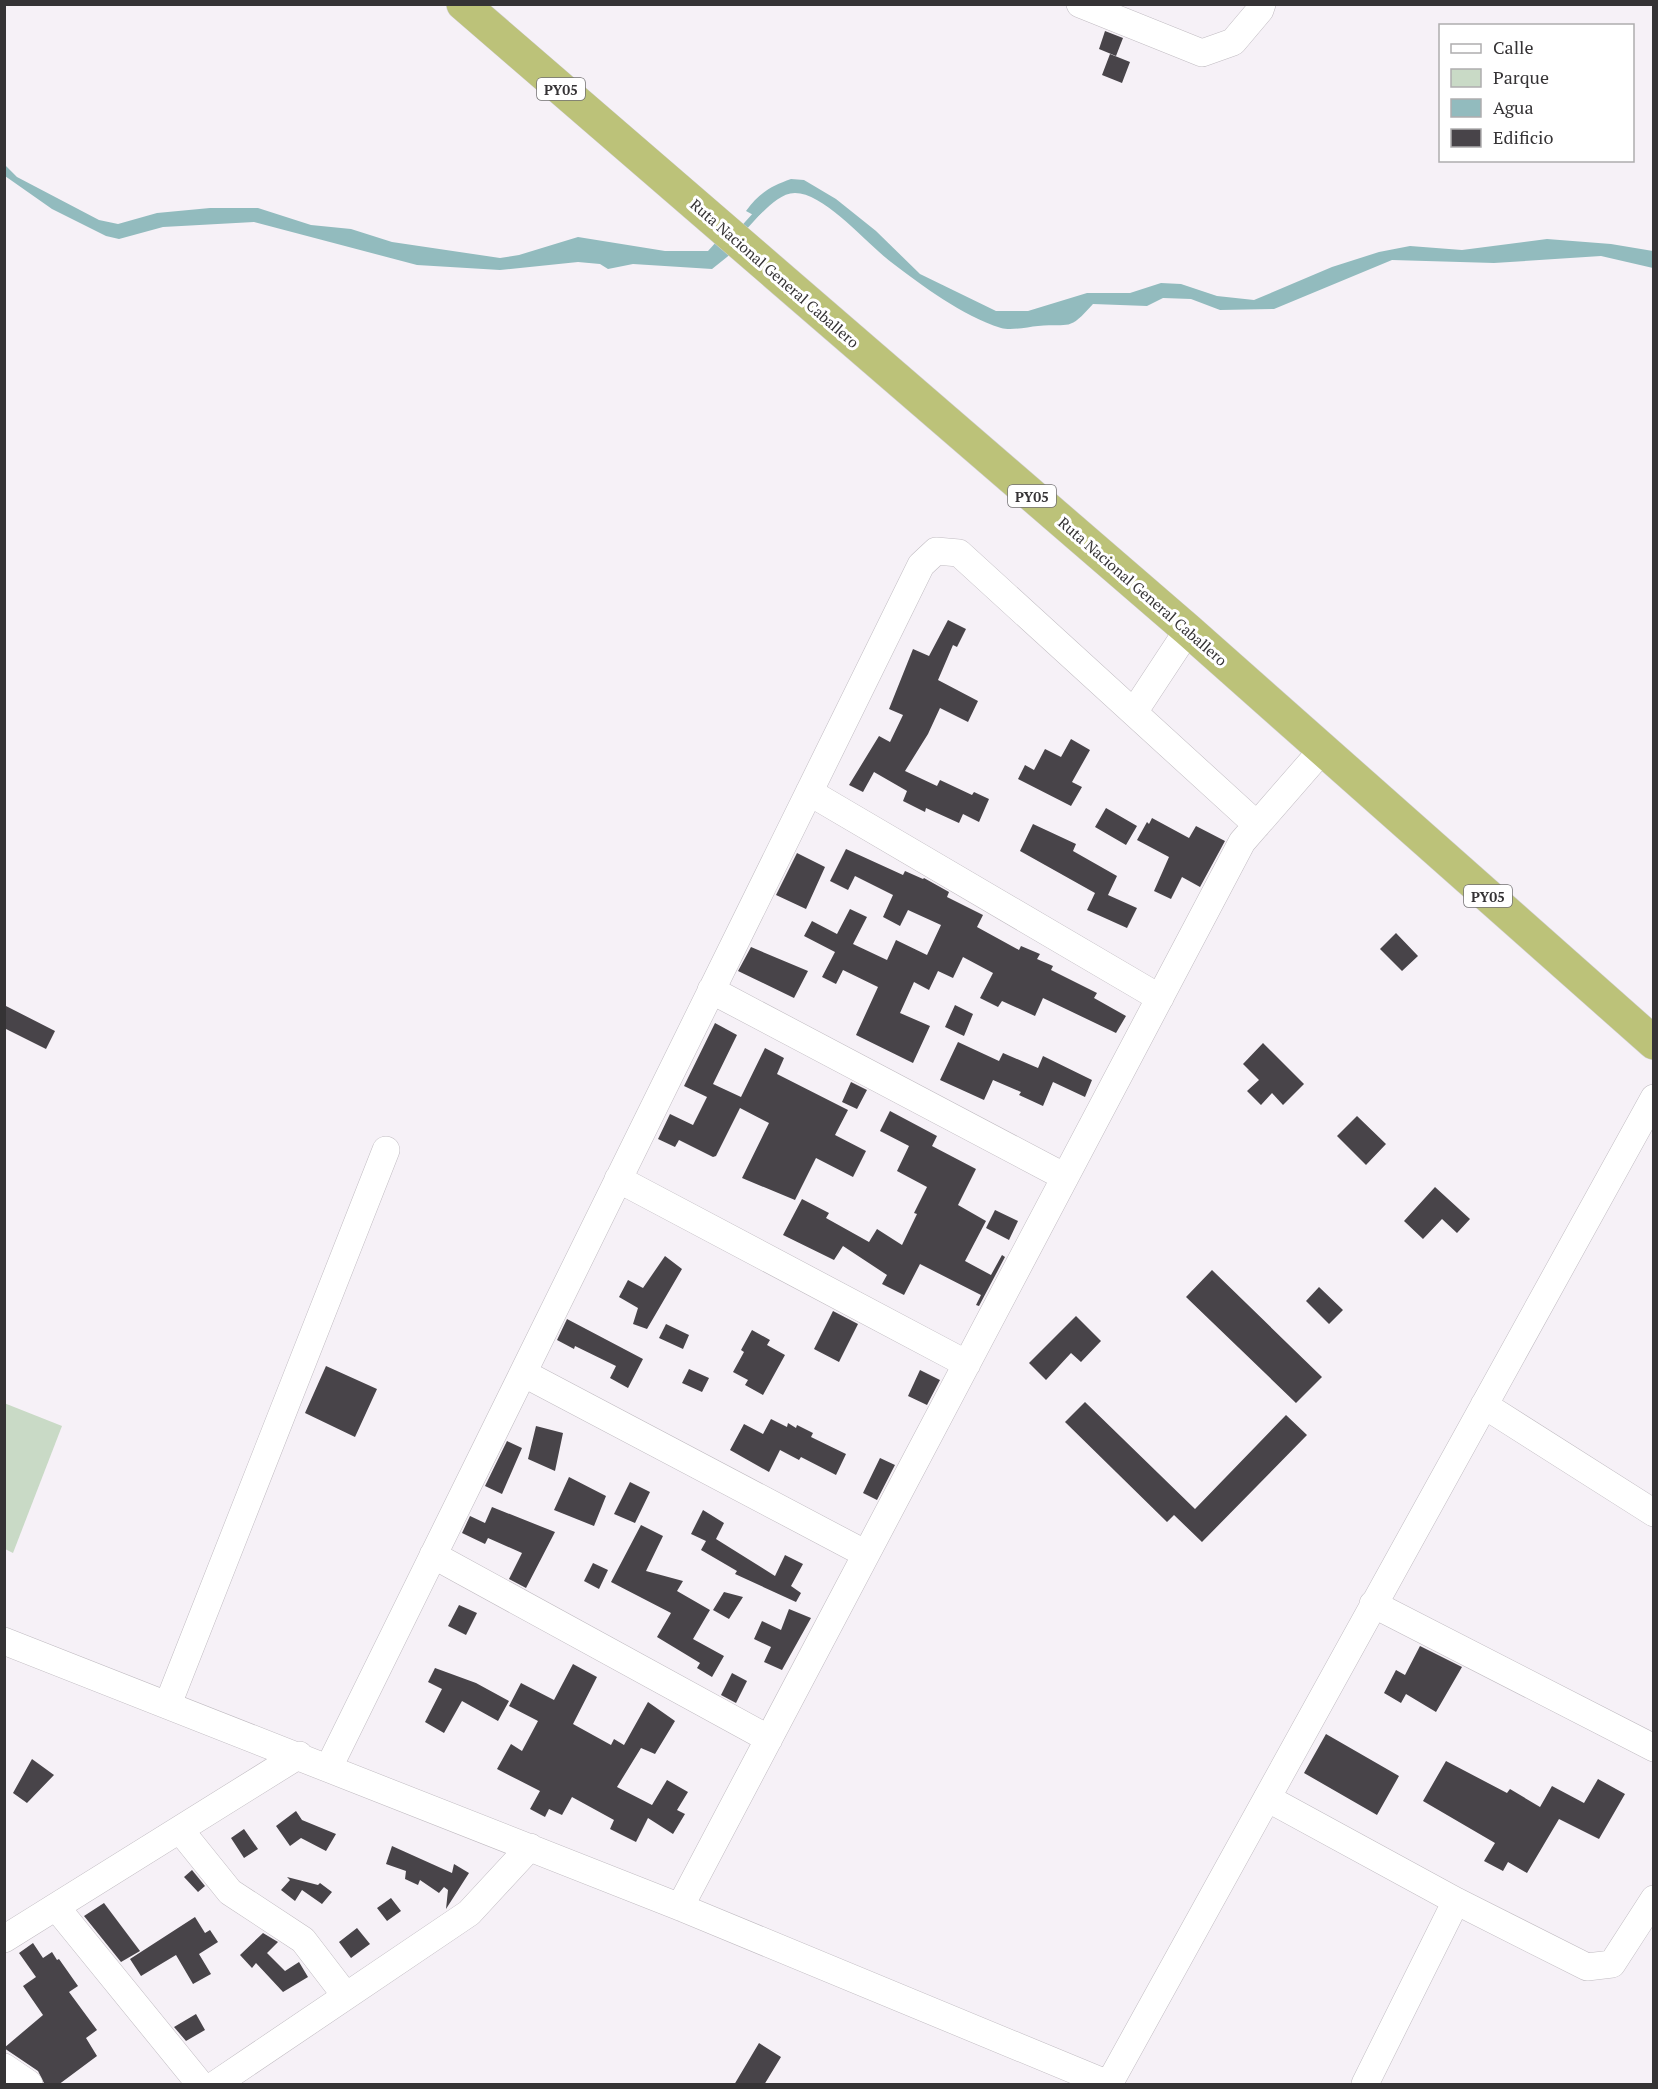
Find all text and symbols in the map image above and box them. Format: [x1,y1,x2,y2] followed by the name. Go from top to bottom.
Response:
[1439,24,1634,162] legend
[1493,35,1534,59] text: Calle
[1493,65,1549,89] text: Parque
[537,78,585,100] road number: PY05
[1493,95,1534,119] text: Agua
[1493,125,1553,149] text: Edificio
[686,194,864,352] street label: Ruta Nacional General Caballero
[1008,485,1056,507] road number: PY05
[1054,512,1232,670] street label: Ruta Nacional General Caballero
[1464,885,1512,907] road number: PY05

